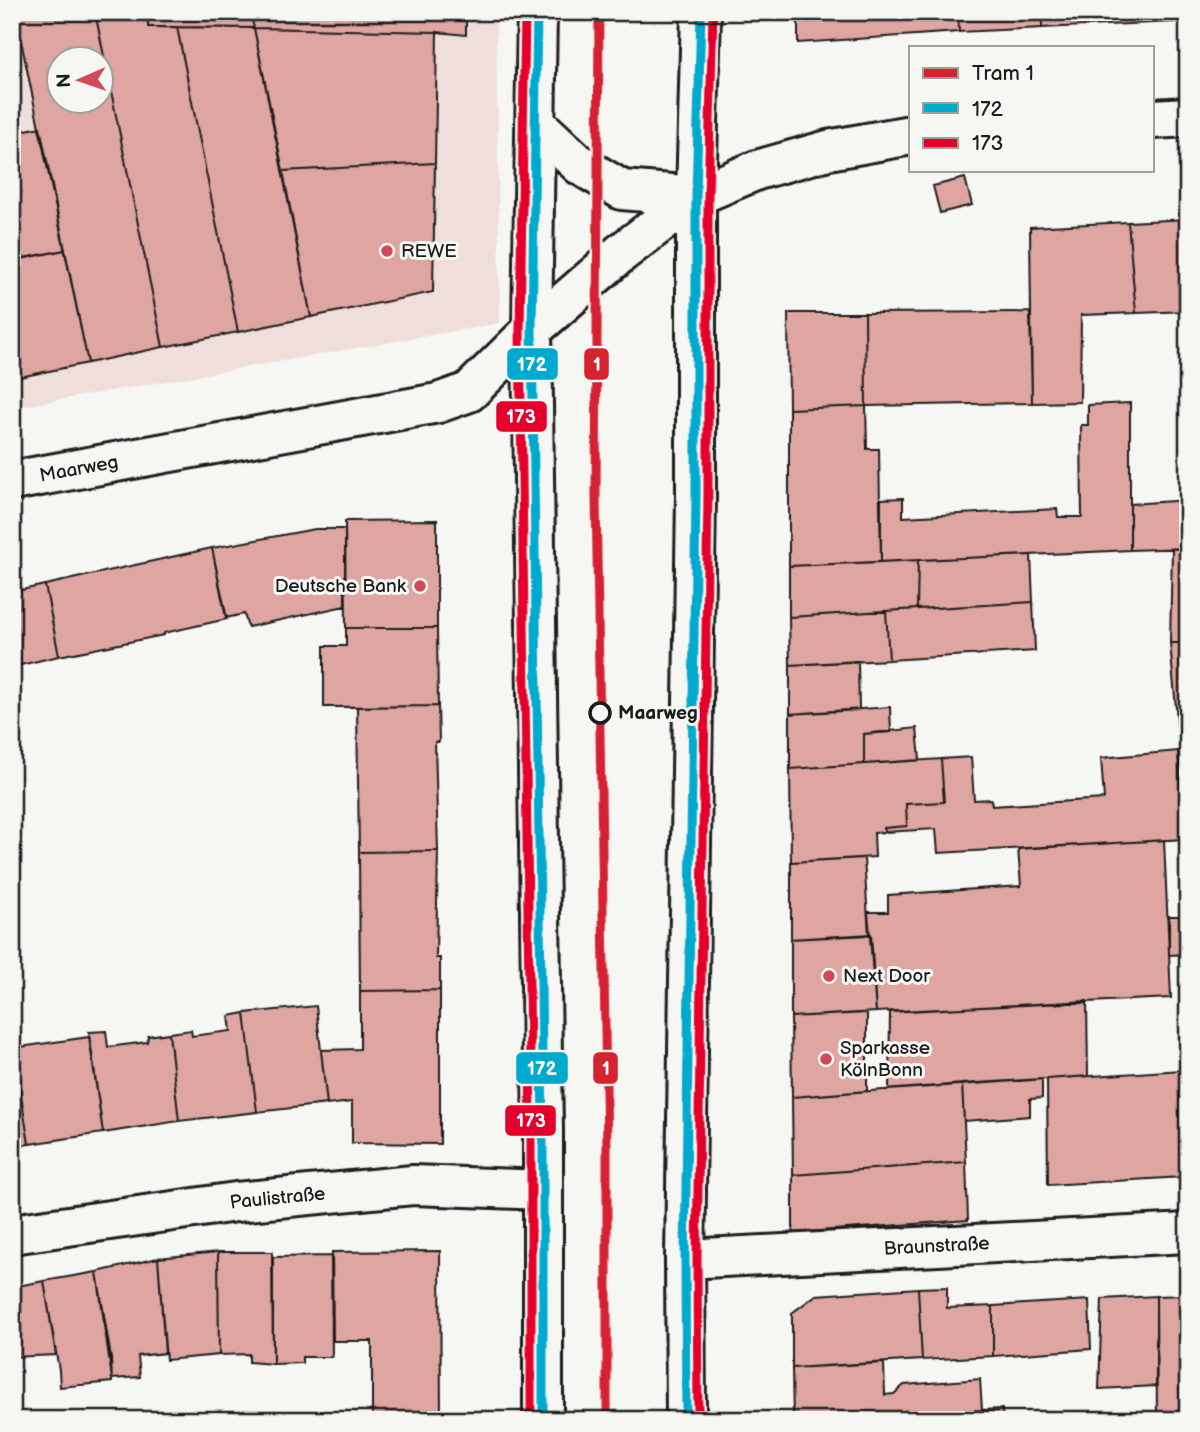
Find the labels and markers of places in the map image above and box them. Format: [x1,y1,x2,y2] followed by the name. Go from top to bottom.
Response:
[401,240,457,263] place label: REWE
[379,243,395,259] marker: REWE
[275,575,407,598] place label: Deutsche Bank
[412,578,428,594] marker: Deutsche Bank
[589,702,611,724] marker: Maarweg
[618,702,698,725] place label: Maarweg
[843,965,931,988] place label: Next Door
[821,968,837,984] marker: Next Door
[840,1037,930,1082] place label: Sparkasse KölnBonn
[818,1051,834,1067] marker: Sparkasse KölnBonn

